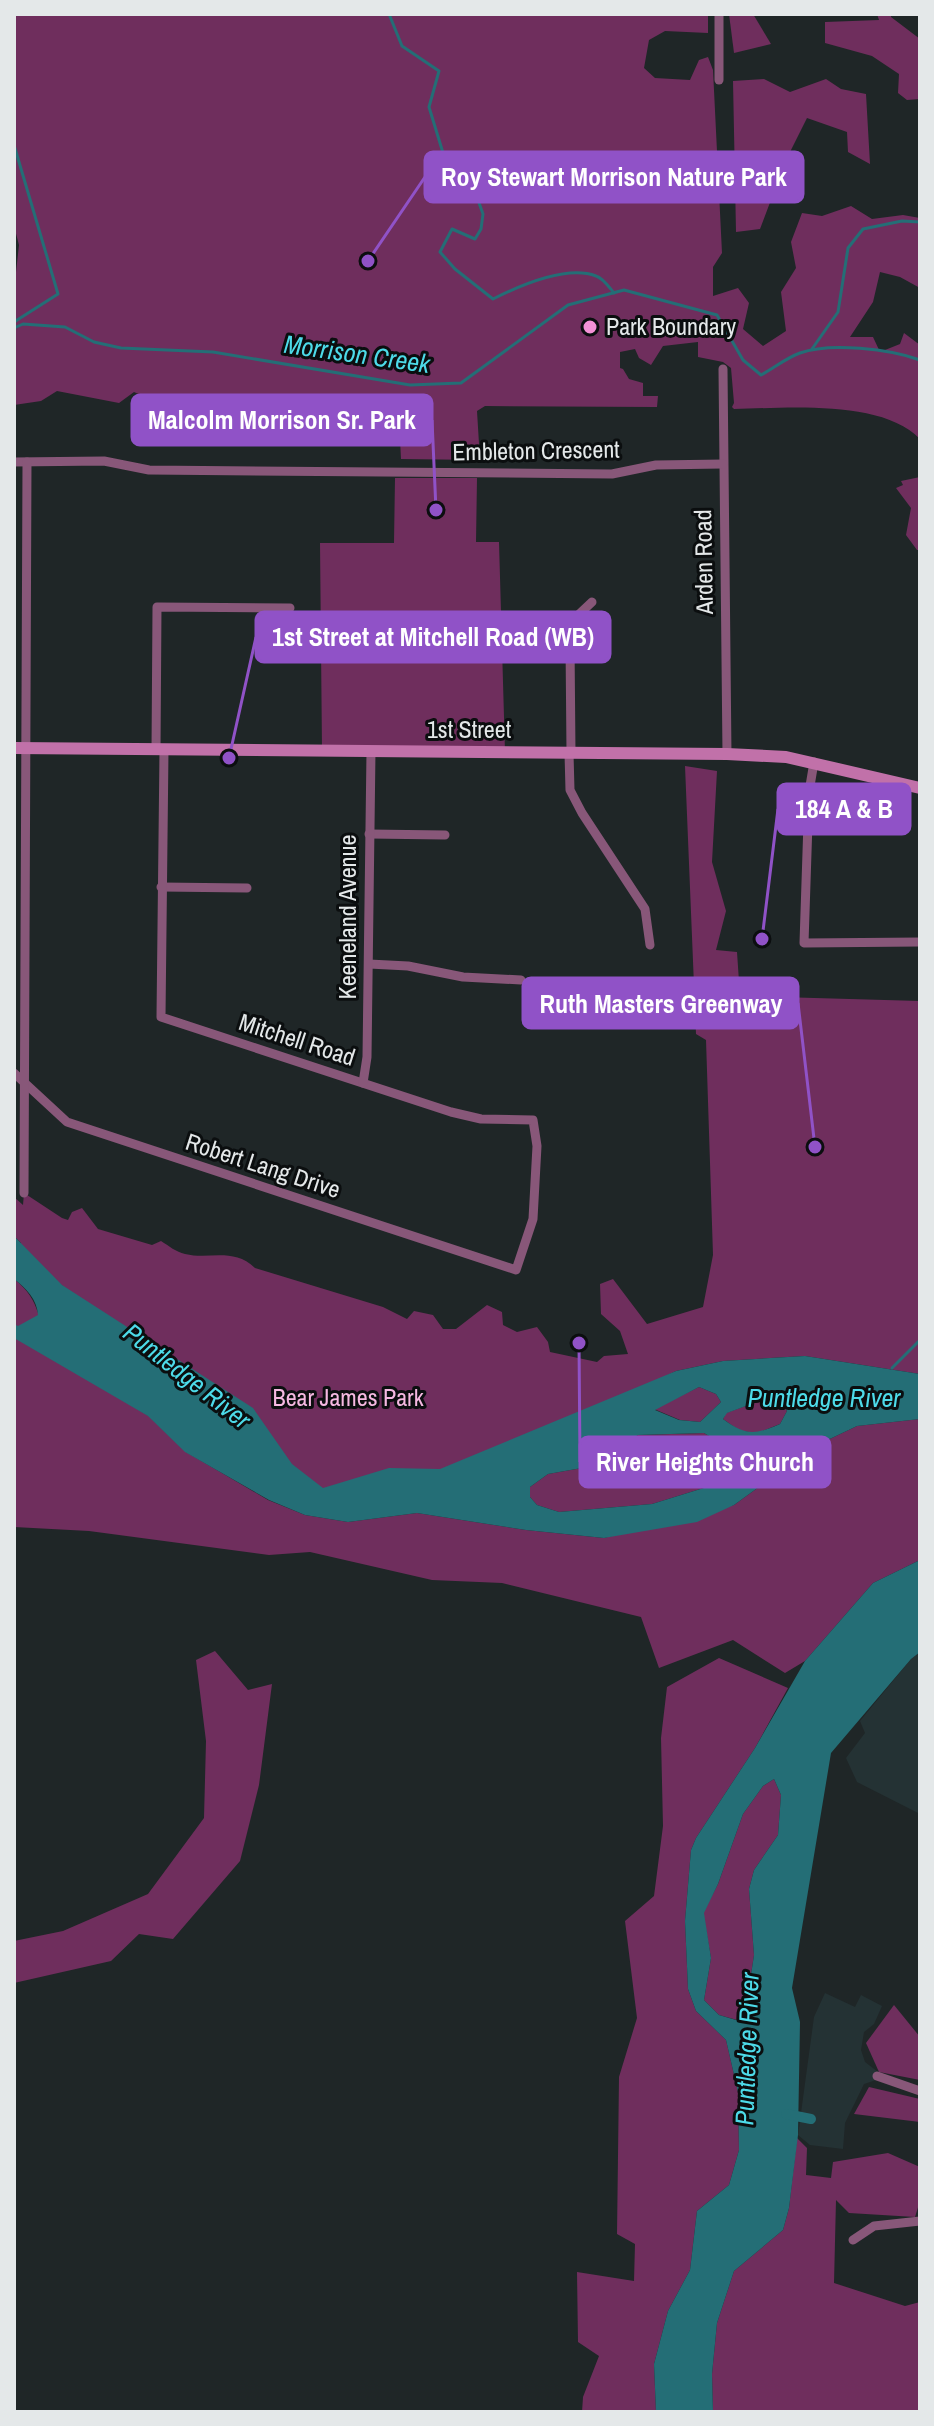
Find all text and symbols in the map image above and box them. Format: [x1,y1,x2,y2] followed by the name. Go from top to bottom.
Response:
[425,152,803,202] callout: Roy Stewart Morrison Nature Park
[441,159,787,194] text: Roy Stewart Morrison Nature Park
[606,310,736,342] place label: Park Boundary
[581,318,599,336] marker: Park Boundary
[282,326,434,381] water label: Morrison Creek
[132,395,432,445] callout: Malcolm Morrison Sr. Park
[148,402,416,437] text: Malcolm Morrison Sr. Park
[452,433,620,467] street label: Embleton Crescent
[686,509,720,616] street label: Arden Road
[256,612,610,662] callout: 1st Street at Mitchell Road (WB)
[272,619,594,654] text: 1st Street at Mitchell Road (WB)
[427,713,512,745] street label: 1st Street
[778,784,910,834] callout: 184 A & B
[795,791,893,826] text: 184 A & B
[331,835,363,999] street label: Keeneland Avenue
[523,978,798,1028] callout: Ruth Masters Greenway
[540,986,783,1021] text: Ruth Masters Greenway
[235,1005,359,1073] street label: Mitchell Road
[182,1125,345,1205] street label: Robert Lang Drive
[116,1315,259,1437] water label: Puntledge River
[748,1380,901,1415] water label: Puntledge River
[273,1381,424,1413] park label: Bear James Park
[580,1437,830,1487] callout: River Heights Church
[596,1444,814,1479] text: River Heights Church
[726,1971,767,2126] water label: Puntledge River

